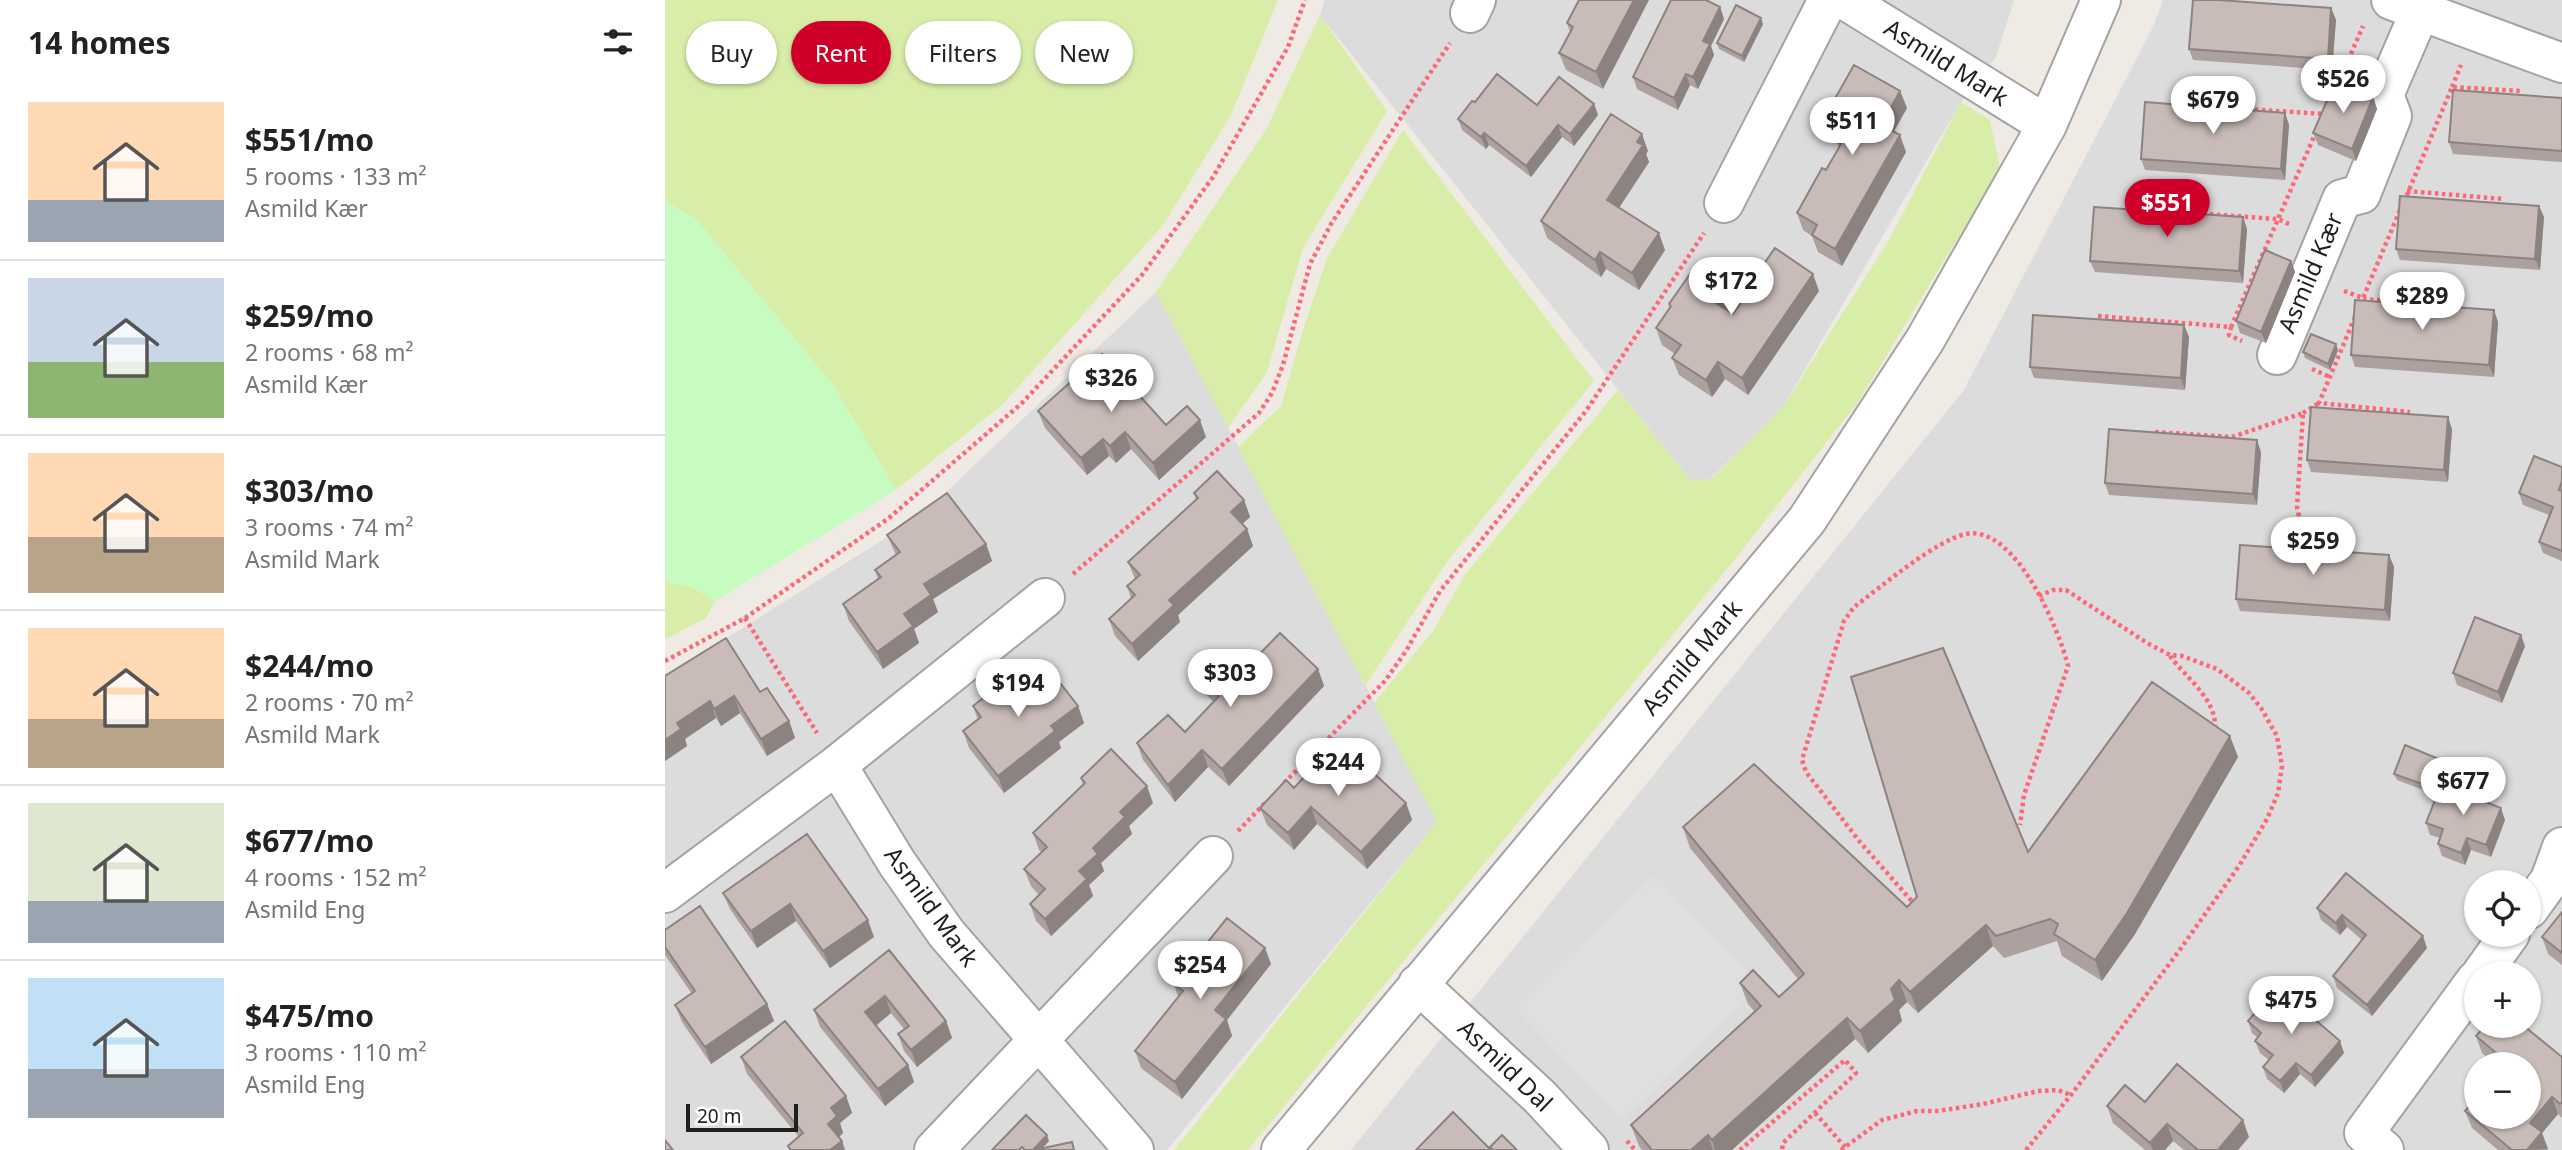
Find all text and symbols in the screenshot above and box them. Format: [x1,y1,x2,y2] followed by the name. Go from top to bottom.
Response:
[1878,10,2015,113] street label: Asmild Mark
[686,21,777,84] chip: Buy
[791,21,891,84] chip: Rent
[905,21,1021,84] chip: Filters
[1035,21,1133,84] chip: New
[28,22,171,63] text: 14 homes
[599,23,637,61] icon: filters
[2302,55,2384,115] pin: $526
[2317,62,2369,94] text: $526
[2172,76,2254,136] pin: $679
[2187,83,2239,115] text: $679
[1811,97,1893,157] pin: $511
[1826,104,1878,136] text: $511
[245,119,374,160] text: $551/mo
[84,130,168,214] icon: home
[245,160,427,192] text: 5 rooms · 133 m²
[2126,180,2208,239] pin: $551
[2141,186,2193,218] text: $551
[245,192,368,224] text: Asmild Kær
[2269,207,2350,338] street label: Asmild Kær
[1690,258,1772,317] pin: $172
[1705,264,1757,296] text: $172
[2381,272,2463,332] pin: $289
[2396,279,2448,311] text: $289
[245,295,374,336] text: $259/mo
[84,306,168,390] icon: home
[245,336,414,368] text: 2 rooms · 68 m²
[1070,354,1152,414] pin: $326
[1085,361,1137,393] text: $326
[245,368,368,400] text: Asmild Kær
[245,470,374,511] text: $303/mo
[84,481,168,565] icon: home
[245,511,414,543] text: 3 rooms · 74 m²
[2272,518,2354,577] pin: $259
[2287,524,2339,556] text: $259
[245,543,380,575] text: Asmild Mark
[1633,592,1749,722] street label: Asmild Mark
[245,645,374,686] text: $244/mo
[1189,650,1271,709] pin: $303
[84,656,168,740] icon: home
[1204,656,1256,688] text: $303
[977,660,1059,719] pin: $194
[992,666,1044,698] text: $194
[245,686,414,718] text: 2 rooms · 70 m²
[245,718,380,750] text: Asmild Mark
[1297,738,1379,798] pin: $244
[1312,745,1364,777] text: $244
[2422,758,2504,817] pin: $677
[2437,764,2489,796] text: $677
[245,820,374,861] text: $677/mo
[84,831,168,915] icon: home
[878,840,987,973] street label: Asmild Mark
[245,861,427,893] text: 4 rooms · 152 m²
[2464,870,2541,1129] map controls
[2464,870,2541,947] button: locate
[245,893,365,925] text: Asmild Eng
[1159,942,1241,1001] pin: $254
[1174,948,1226,980] text: $254
[2464,961,2541,1038] button: +
[2250,976,2332,1036] pin: $475
[2265,983,2317,1015] text: $475
[245,995,374,1036] text: $475/mo
[84,1006,168,1090] icon: home
[1451,1011,1561,1118] street label: Asmild Dal
[245,1036,427,1068] text: 3 rooms · 110 m²
[2464,1052,2541,1129] button: −
[245,1068,365,1100] text: Asmild Eng
[686,1101,798,1133] scale bar
[697,1103,741,1129] text: 20 m

